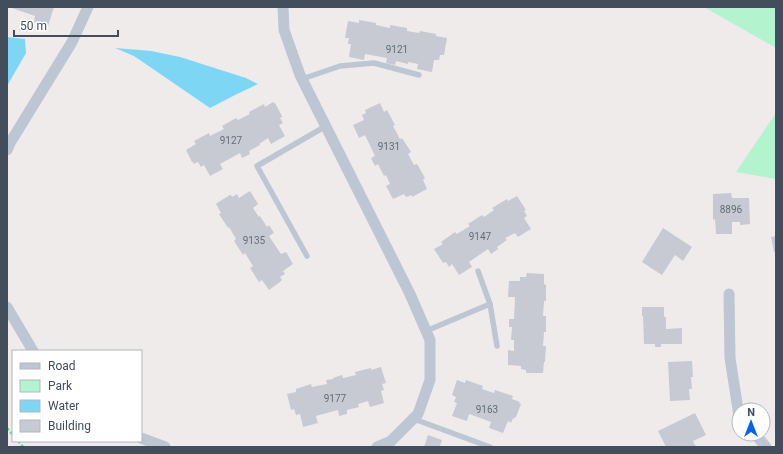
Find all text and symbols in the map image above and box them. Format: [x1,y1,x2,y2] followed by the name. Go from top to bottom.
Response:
[14,12,118,38] scale bar
[20,19,47,33] text: 50 m
[386,44,408,55] house number: 9121
[220,135,243,146] house number: 9127
[378,141,400,152] house number: 9131
[720,204,743,215] house number: 8896
[469,231,492,242] house number: 9147
[243,235,266,246] house number: 9135
[12,350,142,442] legend
[48,359,76,373] text: Road
[48,379,73,393] text: Park
[324,393,347,404] house number: 9177
[48,399,79,413] text: Water
[731,402,771,442] north arrow
[476,404,498,415] house number: 9163
[747,406,755,419] text: N
[48,419,91,433] text: Building

